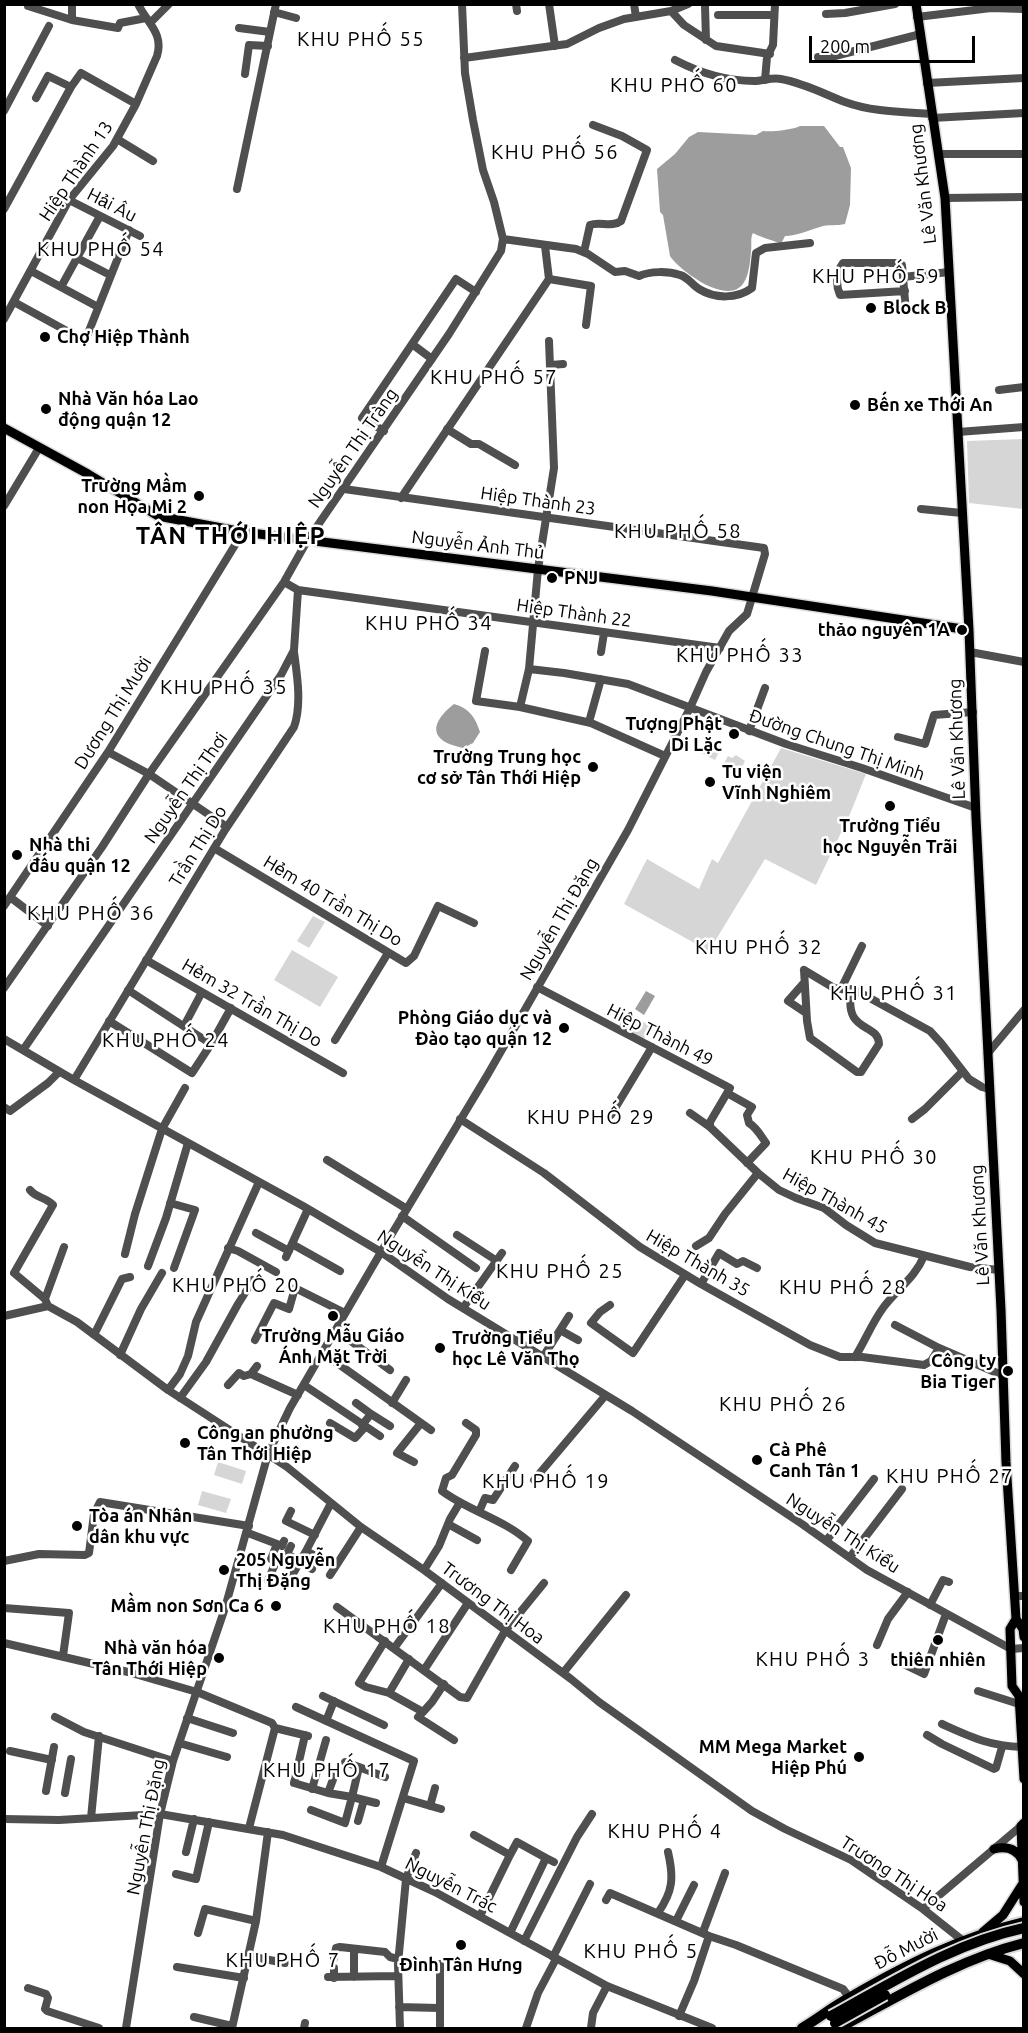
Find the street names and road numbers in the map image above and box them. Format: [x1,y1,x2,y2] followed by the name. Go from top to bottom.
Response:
[35,117,117,225] street label: Hiệp Thành 13
[905,123,941,245] street label: Lê Văn Khương
[83,183,141,227] street label: Hải Âu
[304,384,402,512] street label: Nguyễn Thị Tràng
[479,482,597,520] street label: Hiệp Thành 23
[410,526,546,564] street label: Nguyễn Ảnh Thủ
[515,594,633,632] street label: Hiệp Thành 22
[70,653,156,773] street label: Dương Thị Mười
[944,678,970,800] street label: Lê Văn Khương
[746,705,928,785] street label: Đường Chung Thị Minh
[140,728,232,848] street label: Nguyễn Thị Thơi
[164,801,232,891] street label: Trần Thị Do
[260,851,406,951] street label: Hẻm 40 Trần Thị Do
[515,854,603,984] street label: Nguyễn Thị Đặng
[178,954,326,1052] street label: Hẻm 32 Trần Thị Do
[603,999,717,1071] street label: Hiệp Thành 49
[779,1163,891,1239] street label: Hiệp Thành 45
[966,1164,994,1286] street label: Lê Văn Khương
[373,1225,495,1315] street label: Nguyễn Thị Kiểu
[642,1225,754,1301] street label: Hiệp Thành 35
[782,1488,904,1578] street label: Nguyễn Thị Kiểu
[437,1557,549,1649] street label: Trương Thị Hoa
[122,1757,170,1897] street label: Nguyễn Thị Đặng
[836,1831,952,1917] street label: Trương Thị Hoa
[401,1853,501,1917] street label: Nguyễn Trác
[870,1924,942,1974] street label: Đỗ Mười

